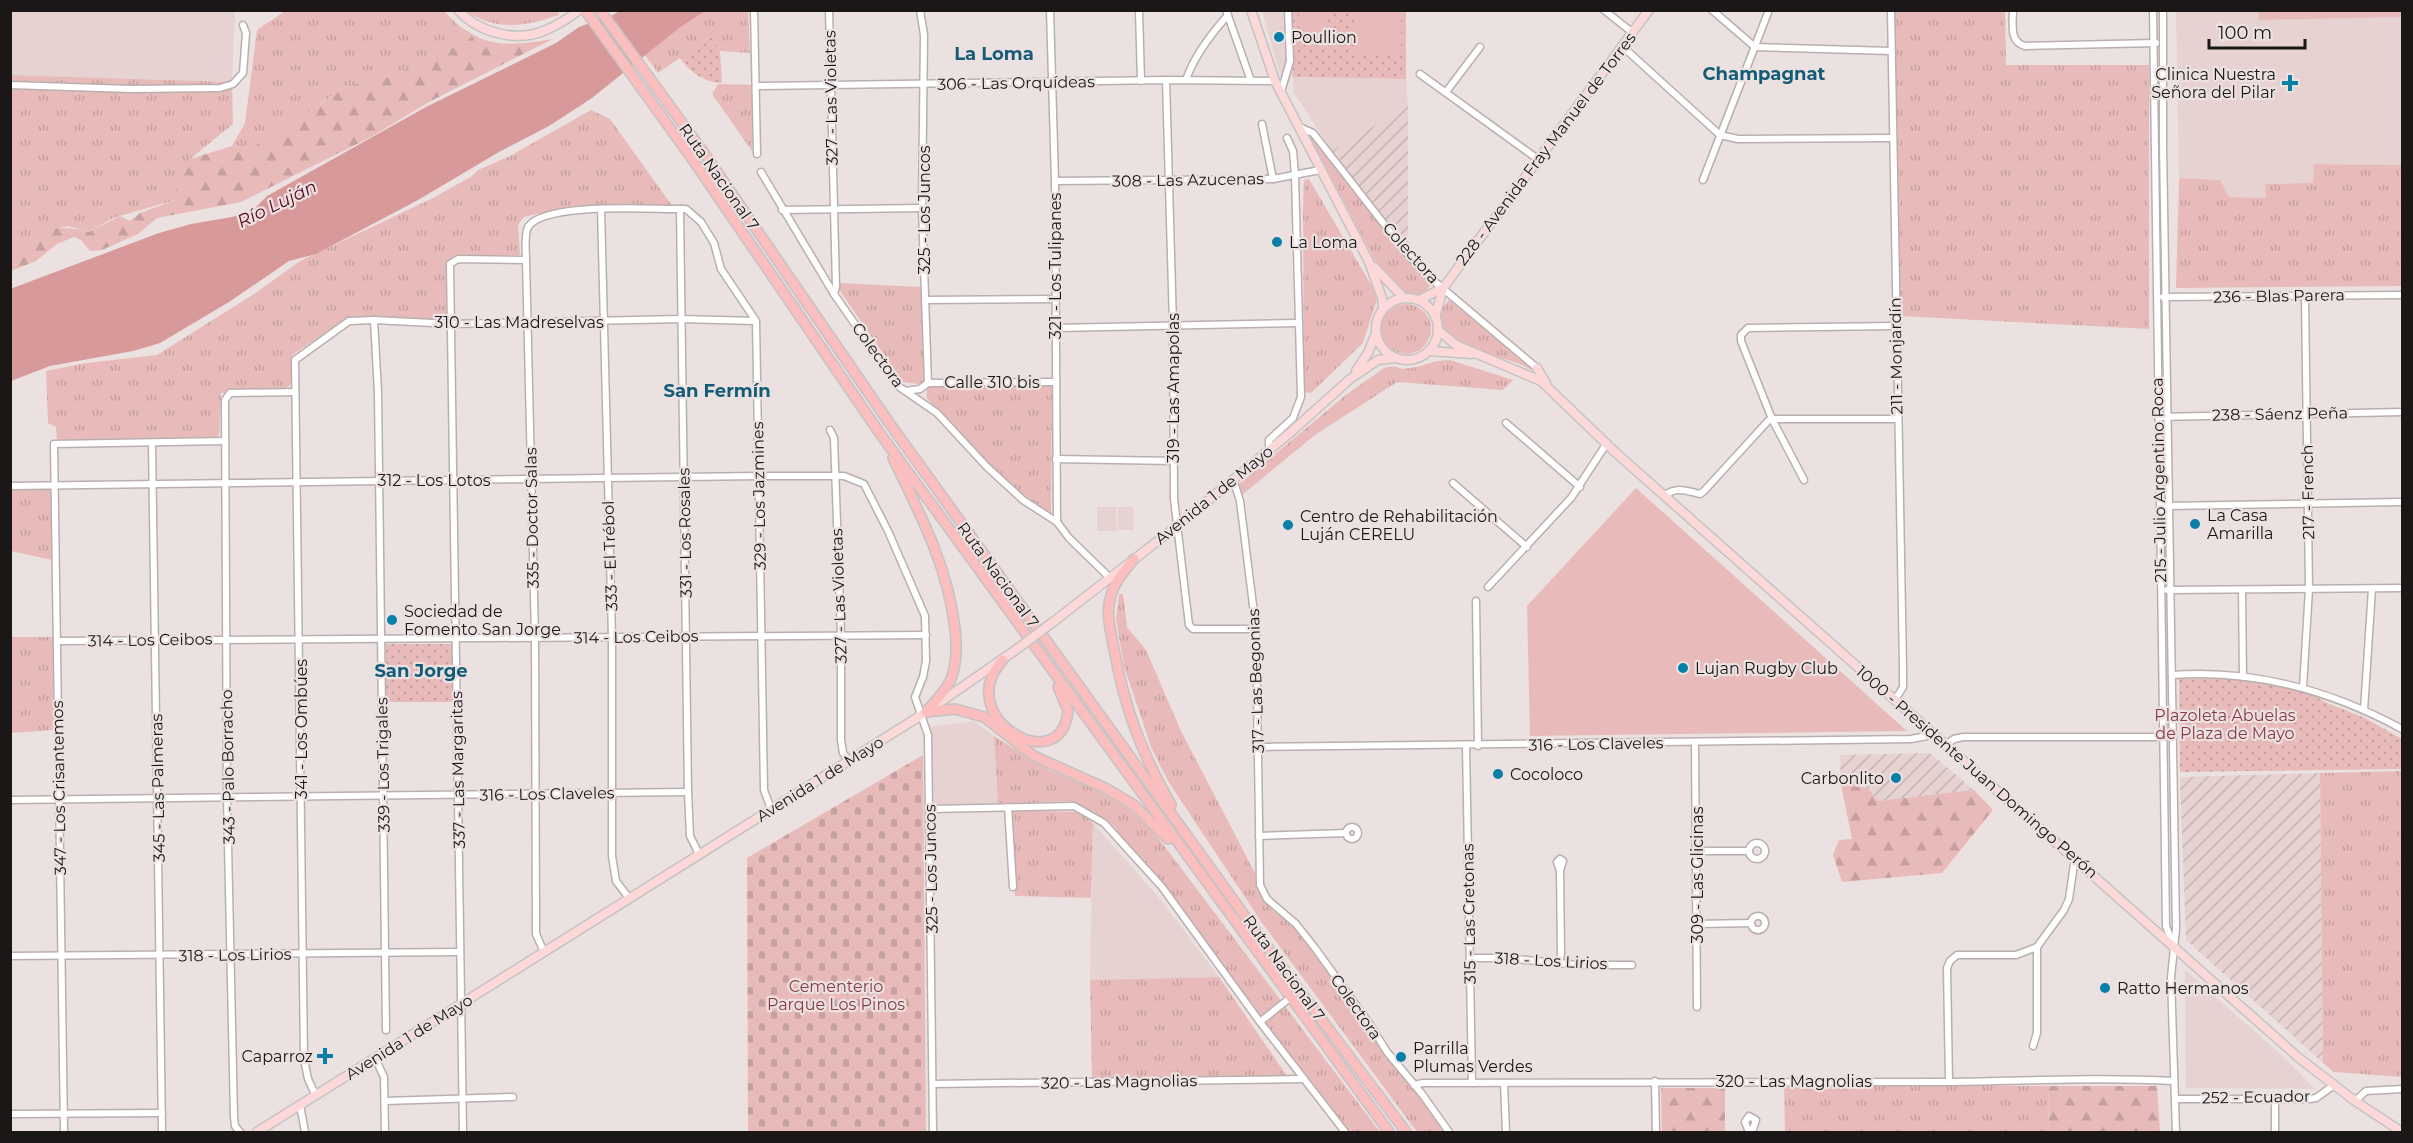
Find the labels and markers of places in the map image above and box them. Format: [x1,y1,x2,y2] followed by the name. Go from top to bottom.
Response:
[1291,28,1357,47] place label: Poullion
[1272,30,1286,44] marker: Poullion
[2151,65,2276,102] place label: Clinica Nuestra Señora del Pilar
[2281,74,2299,92] marker: Clinica Nuestra Señora del Pilar
[1289,233,1358,252] place label: La Loma
[1270,235,1284,249] marker: La Loma
[2207,506,2274,543] place label: La Casa Amarilla
[1300,507,1498,544] place label: Centro de Rehabilitación Luján CERELU
[2188,517,2202,531] marker: La Casa Amarilla
[1281,518,1295,532] marker: Centro de Rehabilitación Luján CERELU
[404,602,561,639] place label: Sociedad de Fomento San Jorge
[385,613,399,627] marker: Sociedad de Fomento San Jorge
[1695,659,1838,678] place label: Lujan Rugby Club
[1676,661,1690,675] marker: Lujan Rugby Club
[1510,765,1583,784] place label: Cocoloco
[1491,767,1505,781] marker: Cocoloco
[1801,769,1884,788] place label: Carbonlito
[1889,771,1903,785] marker: Carbonlito
[2117,979,2249,998] place label: Ratto Hermanos
[2098,981,2112,995] marker: Ratto Hermanos
[1413,1039,1533,1076] place label: Parrilla Plumas Verdes
[242,1047,313,1066] place label: Caparroz
[318,1049,332,1063] marker: Caparroz
[1394,1050,1408,1064] marker: Parrilla Plumas Verdes

